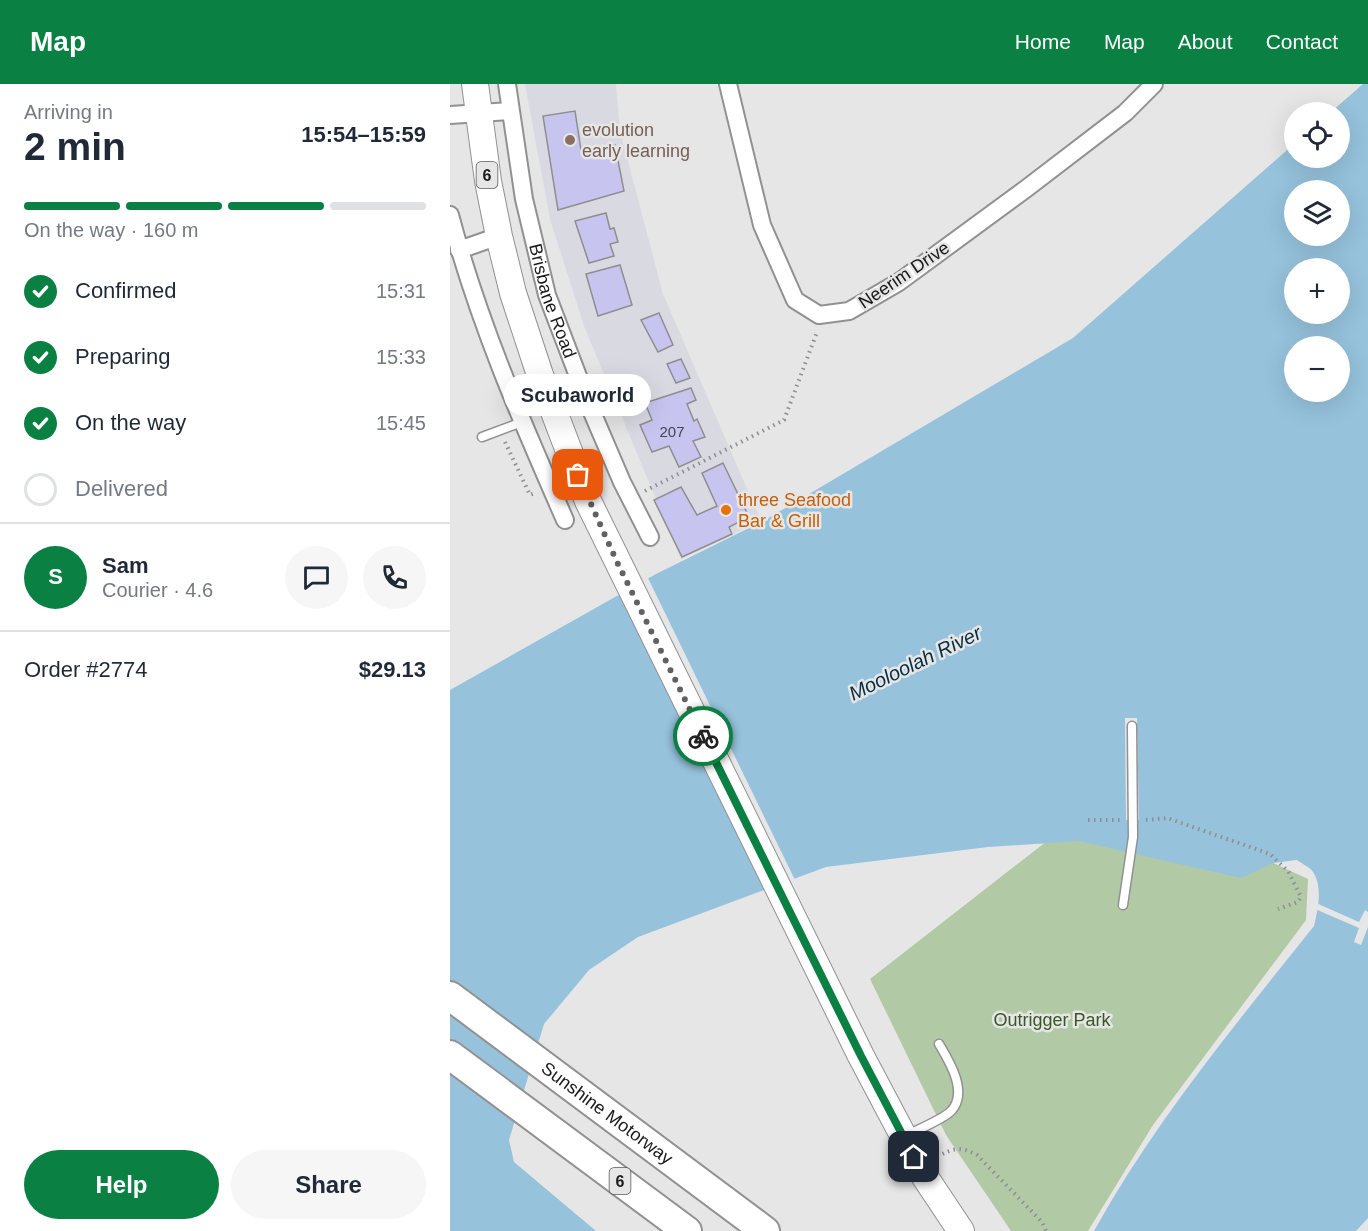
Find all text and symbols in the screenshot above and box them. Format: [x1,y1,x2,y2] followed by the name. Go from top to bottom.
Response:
[30,26,86,57] text: Map
[1015,30,1071,53] text: Home
[1104,30,1145,53] text: Map
[1178,30,1233,53] text: About
[1266,30,1338,53] text: Contact
[24,101,113,123] text: Arriving in
[1284,102,1350,402] map controls
[1284,102,1350,168] button: locate
[582,120,690,161] place label: evolution early learning
[301,122,426,147] text: 15:54–15:59
[24,125,126,168] text: 2 min
[563,133,577,147] marker: evolution early learning
[476,162,498,188] road number: 6
[1284,180,1350,246] button: layers
[24,219,199,241] text: On the way · 160 m
[855,237,953,313] street label: Neerim Drive
[525,242,580,361] street label: Brisbane Road
[1284,258,1350,324] button: +
[24,275,57,308] icon: check
[75,278,176,303] text: Confirmed
[376,280,426,302] text: 15:31
[1284,336,1350,402] button: −
[24,341,57,374] icon: check
[75,344,170,369] text: Preparing
[376,346,426,368] text: 15:33
[504,373,651,415] callout: Scubaworld
[521,384,634,406] text: Scubaworld
[24,407,57,440] icon: check
[75,410,186,435] text: On the way
[376,412,426,434] text: 15:45
[659,423,685,440] house number: 207
[552,449,603,500] pin
[561,458,594,491] icon: bag
[75,476,168,501] text: Delivered
[738,490,851,531] place label: three Seafood Bar & Grill
[719,503,733,517] marker: three Seafood Bar & Grill
[285,546,348,609] button: chat
[363,546,426,609] button: phone
[102,553,148,578] text: Sam
[48,564,63,589] text: S
[102,579,213,601] text: Courier · 4.6
[845,621,986,705] water label: Mooloolah River
[24,657,148,682] text: Order #2774
[359,657,426,682] text: $29.13
[673,706,733,766] courier
[687,720,720,753] icon: bike
[993,1010,1112,1030] park label: Outrigger Park
[538,1058,676,1169] street label: Sunshine Motorway
[888,1131,939,1182] pin
[897,1140,930,1173] icon: home
[24,1150,219,1219] button: Help
[231,1150,426,1219] button: Share
[610,1168,630,1194] road number: 6

